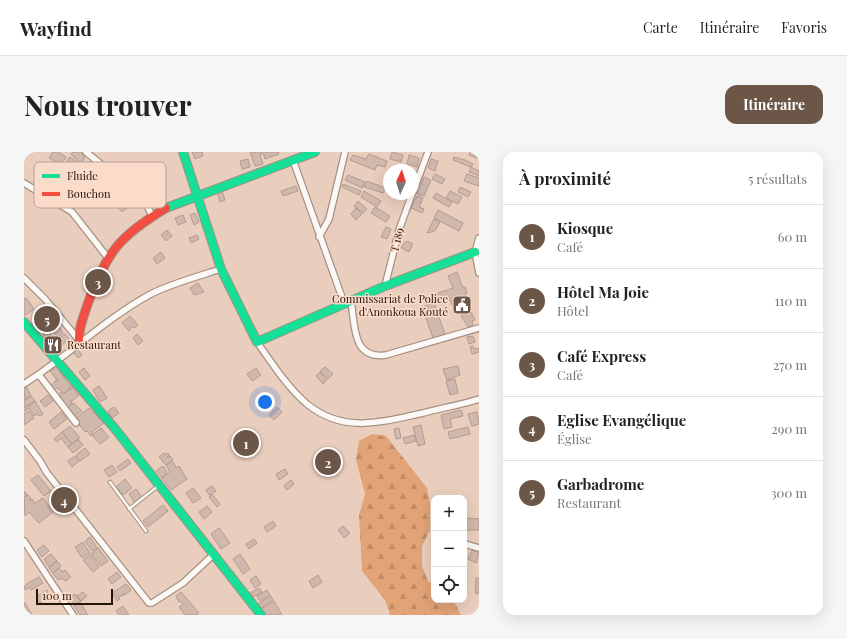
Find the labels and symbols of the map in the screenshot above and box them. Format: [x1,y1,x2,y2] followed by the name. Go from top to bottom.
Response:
[34,162,166,208] legend
[383,164,419,200] north arrow
[67,168,98,183] text: Fluide
[67,186,111,201] text: Bouchon
[386,226,407,254] street label: T 189
[85,267,111,297] pin: 3
[332,291,448,319] place label: Commissariat de Police d'Anonkoua Kouté
[451,294,473,316] public building icon: Commissariat de Police d'Anonkoua Kouté
[34,304,60,334] pin: 5
[42,334,64,356] restaurant icon: Restaurant
[67,337,121,352] place label: Restaurant
[255,392,275,412] your location
[233,428,259,458] pin: 1
[315,447,341,477] pin: 2
[51,485,77,515] pin: 4
[36,587,113,606] scale bar

